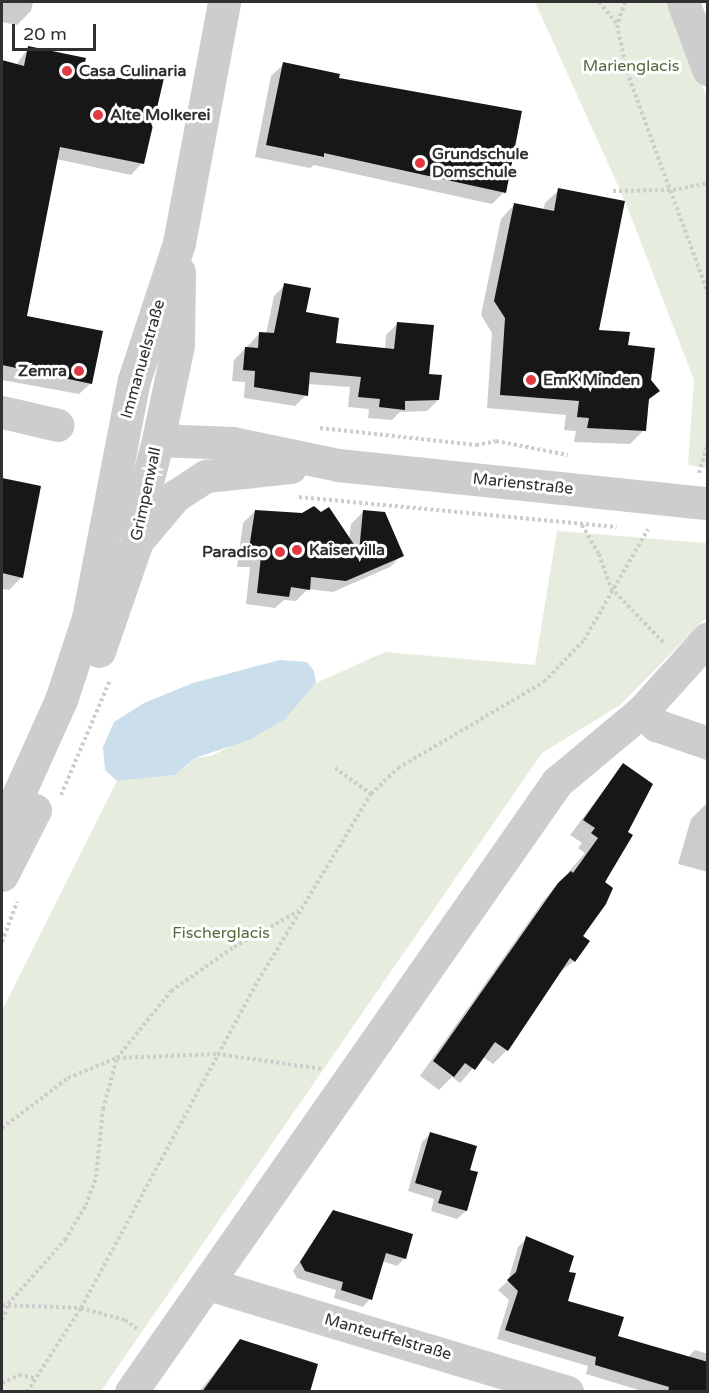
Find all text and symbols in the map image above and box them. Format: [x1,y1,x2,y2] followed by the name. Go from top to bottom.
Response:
[15,12,99,50] scale bar
[23,23,67,45] text: 20 m
[583,56,679,76] park label: Marienglacis
[79,61,186,81] place label: Casa Culinaria
[60,64,74,78] marker: Casa Culinaria
[110,105,211,125] place label: Alte Molkerei
[91,108,105,122] marker: Alte Molkerei
[432,144,528,182] place label: Grundschule Domschule
[413,156,427,170] marker: Grundschule Domschule
[117,297,169,421] street label: Immanuelstraße
[18,361,67,381] place label: Zemra
[72,364,86,378] marker: Zemra
[543,370,640,390] place label: EmK Minden
[524,373,538,387] marker: EmK Minden
[127,445,165,543] street label: Grimpenwall
[472,469,574,499] street label: Marienstraße
[309,540,385,560] place label: Kaiservilla
[202,542,268,562] place label: Paradiso
[290,543,304,557] marker: Kaiservilla
[273,545,287,559] marker: Paradiso
[172,923,270,943] park label: Fischerglacis
[322,1310,454,1364] street label: Manteuffelstraße

